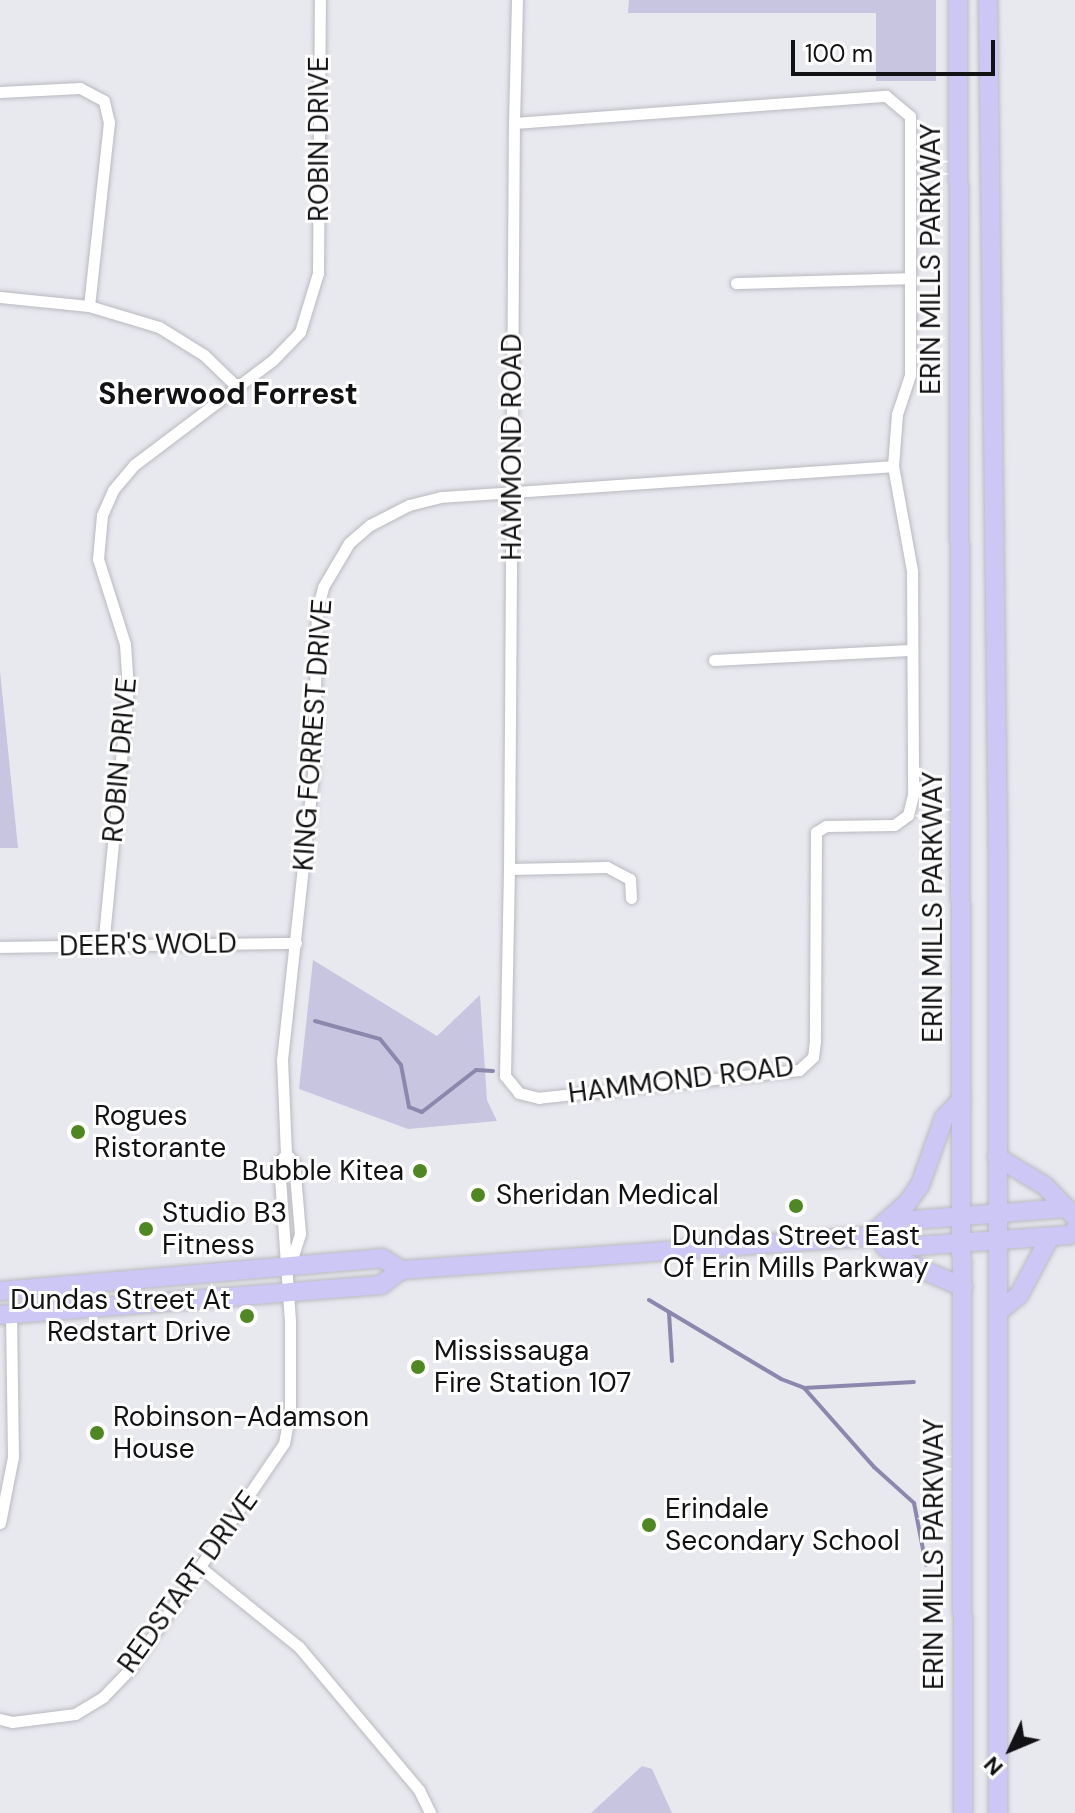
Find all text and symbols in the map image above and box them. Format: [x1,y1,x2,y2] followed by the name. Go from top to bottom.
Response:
[795,24,999,74] scale bar
[805,38,873,69] text: 100 m
[302,56,336,222] street label: ROBIN DRIVE
[914,123,948,395] street label: ERIN MILLS PARKWAY
[495,333,529,561] street label: HAMMOND ROAD
[98,376,358,412] district label: Sherwood Forrest
[287,598,339,872] street label: KING FORREST DRIVE
[96,676,144,844] street label: ROBIN DRIVE
[916,771,950,1043] street label: ERIN MILLS PARKWAY
[59,927,237,963] street label: DEER'S WOLD
[566,1049,796,1111] street label: HAMMOND ROAD
[94,1099,226,1165] place label: Rogues Ristorante
[69,1123,87,1141] marker: Rogues Ristorante
[242,1154,404,1188] place label: Bubble Kitea
[411,1162,429,1180] marker: Bubble Kitea
[496,1178,719,1212] place label: Sheridan Medical
[467,1184,489,1206] marker: Sheridan Medical
[162,1196,287,1262] place label: Studio B3 Fitness
[787,1197,805,1215] marker: Dundas Street East Of Erin Mills Parkway
[663,1219,929,1285] place label: Dundas Street East Of Erin Mills Parkway
[137,1220,155,1238] marker: Studio B3 Fitness
[10,1283,231,1349] place label: Dundas Street At Redstart Drive
[238,1307,256,1325] marker: Dundas Street At Redstart Drive
[434,1334,631,1400] place label: Mississauga Fire Station 107
[409,1358,427,1376] marker: Mississauga Fire Station 107
[113,1400,369,1466] place label: Robinson-Adamson House
[917,1418,951,1690] street label: ERIN MILLS PARKWAY
[88,1424,106,1442] marker: Robinson-Adamson House
[111,1485,265,1679] street label: REDSTART DRIVE
[665,1492,900,1558] place label: Erindale Secondary School
[640,1516,658,1534] marker: Erindale Secondary School
[971,1709,1051,1789] north arrow
[977,1750,1009,1782] text: N

